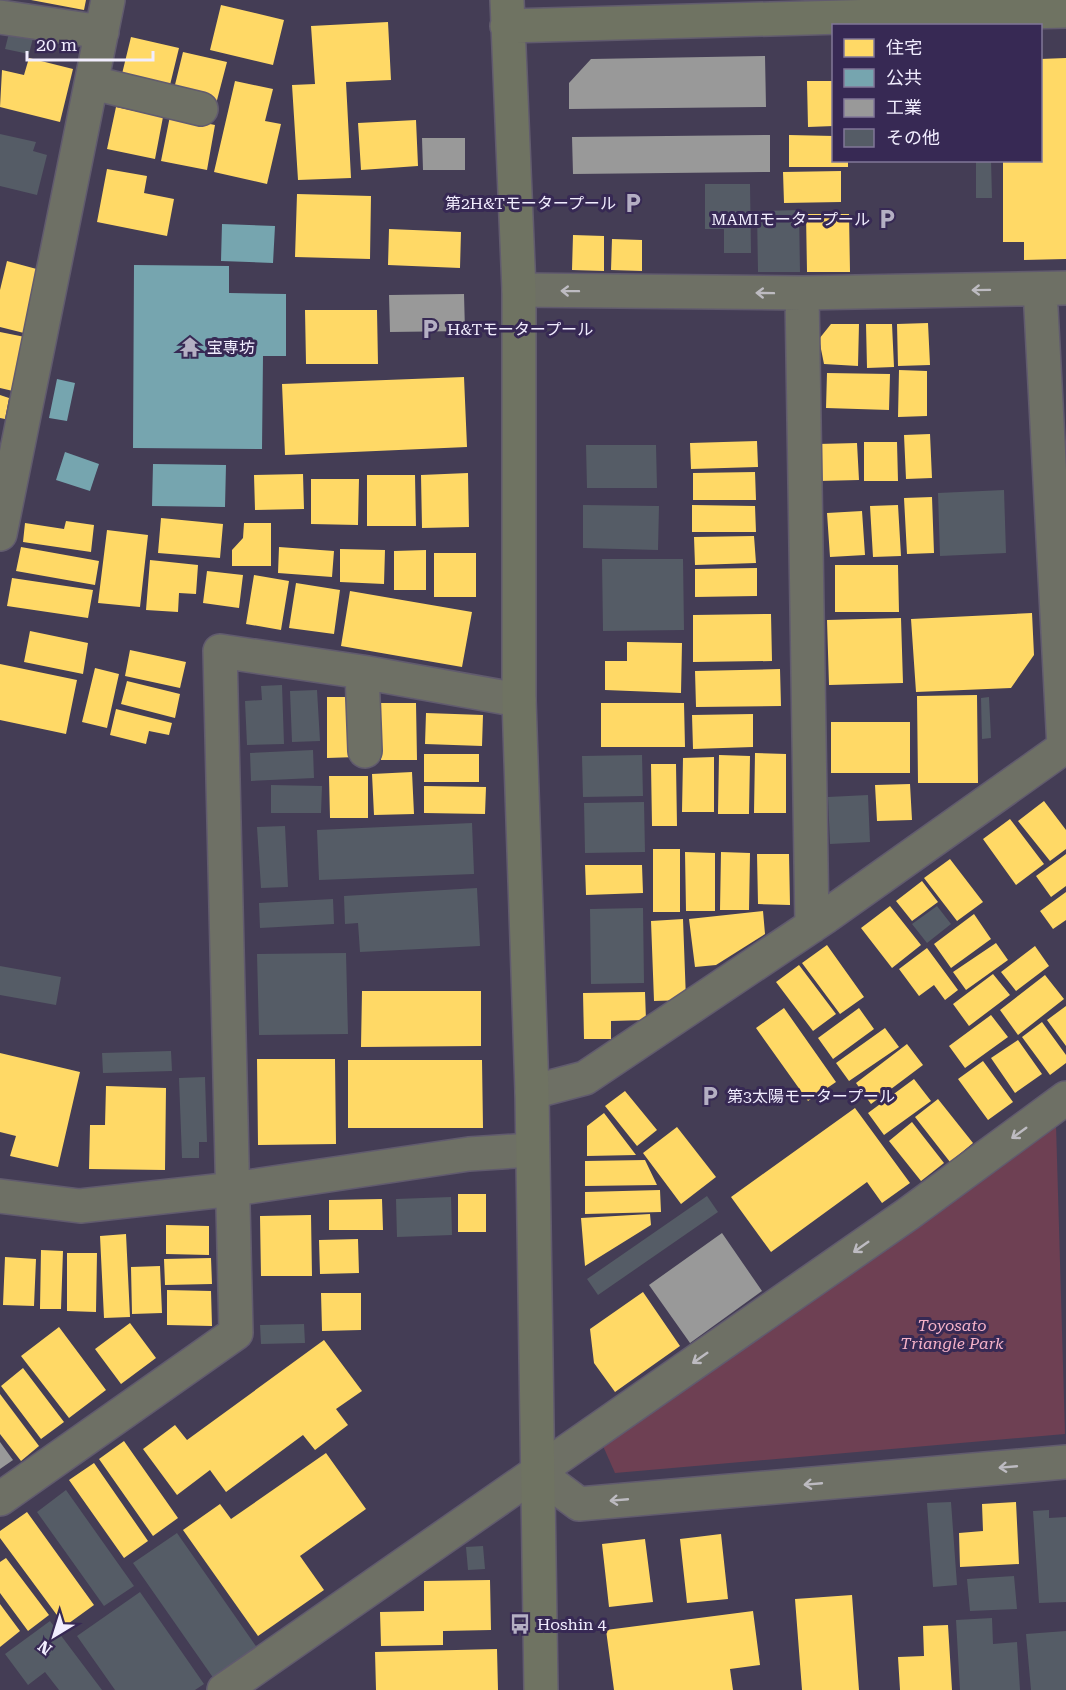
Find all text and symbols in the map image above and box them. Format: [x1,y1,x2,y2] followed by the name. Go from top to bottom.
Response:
[27,24,153,62] scale bar
[832,24,1042,162] legend
[36,34,77,55] text: 20 m
[886,37,922,58] text: 住宅
[886,67,922,88] text: 公共
[886,97,922,118] text: 工業
[886,127,940,148] text: その他
[621,191,645,215] parking icon: 第2H&Tモータープール
[445,194,616,213] place label: 第2H&Tモータープール
[875,207,899,231] parking icon: MAMIモータープール
[711,210,870,229] place label: MAMIモータープール
[972,284,992,295] one-way arrow
[561,285,581,297] one-way arrow
[756,287,776,299] one-way arrow
[418,317,442,341] parking icon: H&Tモータープール
[447,320,593,339] place label: H&Tモータープール
[178,335,202,359] temple icon: 宝専坊
[207,338,255,357] place label: 宝専坊
[698,1084,722,1108] parking icon: 第3太陽モータープール
[727,1087,895,1106] place label: 第3太陽モータープール
[1011,1126,1027,1139] one-way arrow
[853,1241,869,1253] one-way arrow
[900,1316,1004,1353] park label: Toyosato Triangle Park
[693,1352,709,1364] one-way arrow
[998,1462,1018,1473] one-way arrow
[804,1479,824,1490] one-way arrow
[610,1495,630,1506] one-way arrow
[24,1606,84,1666] north arrow
[508,1612,532,1636] bus stop icon: Hoshin 4
[537,1615,606,1634] place label: Hoshin 4
[34,1636,56,1659] text: N

